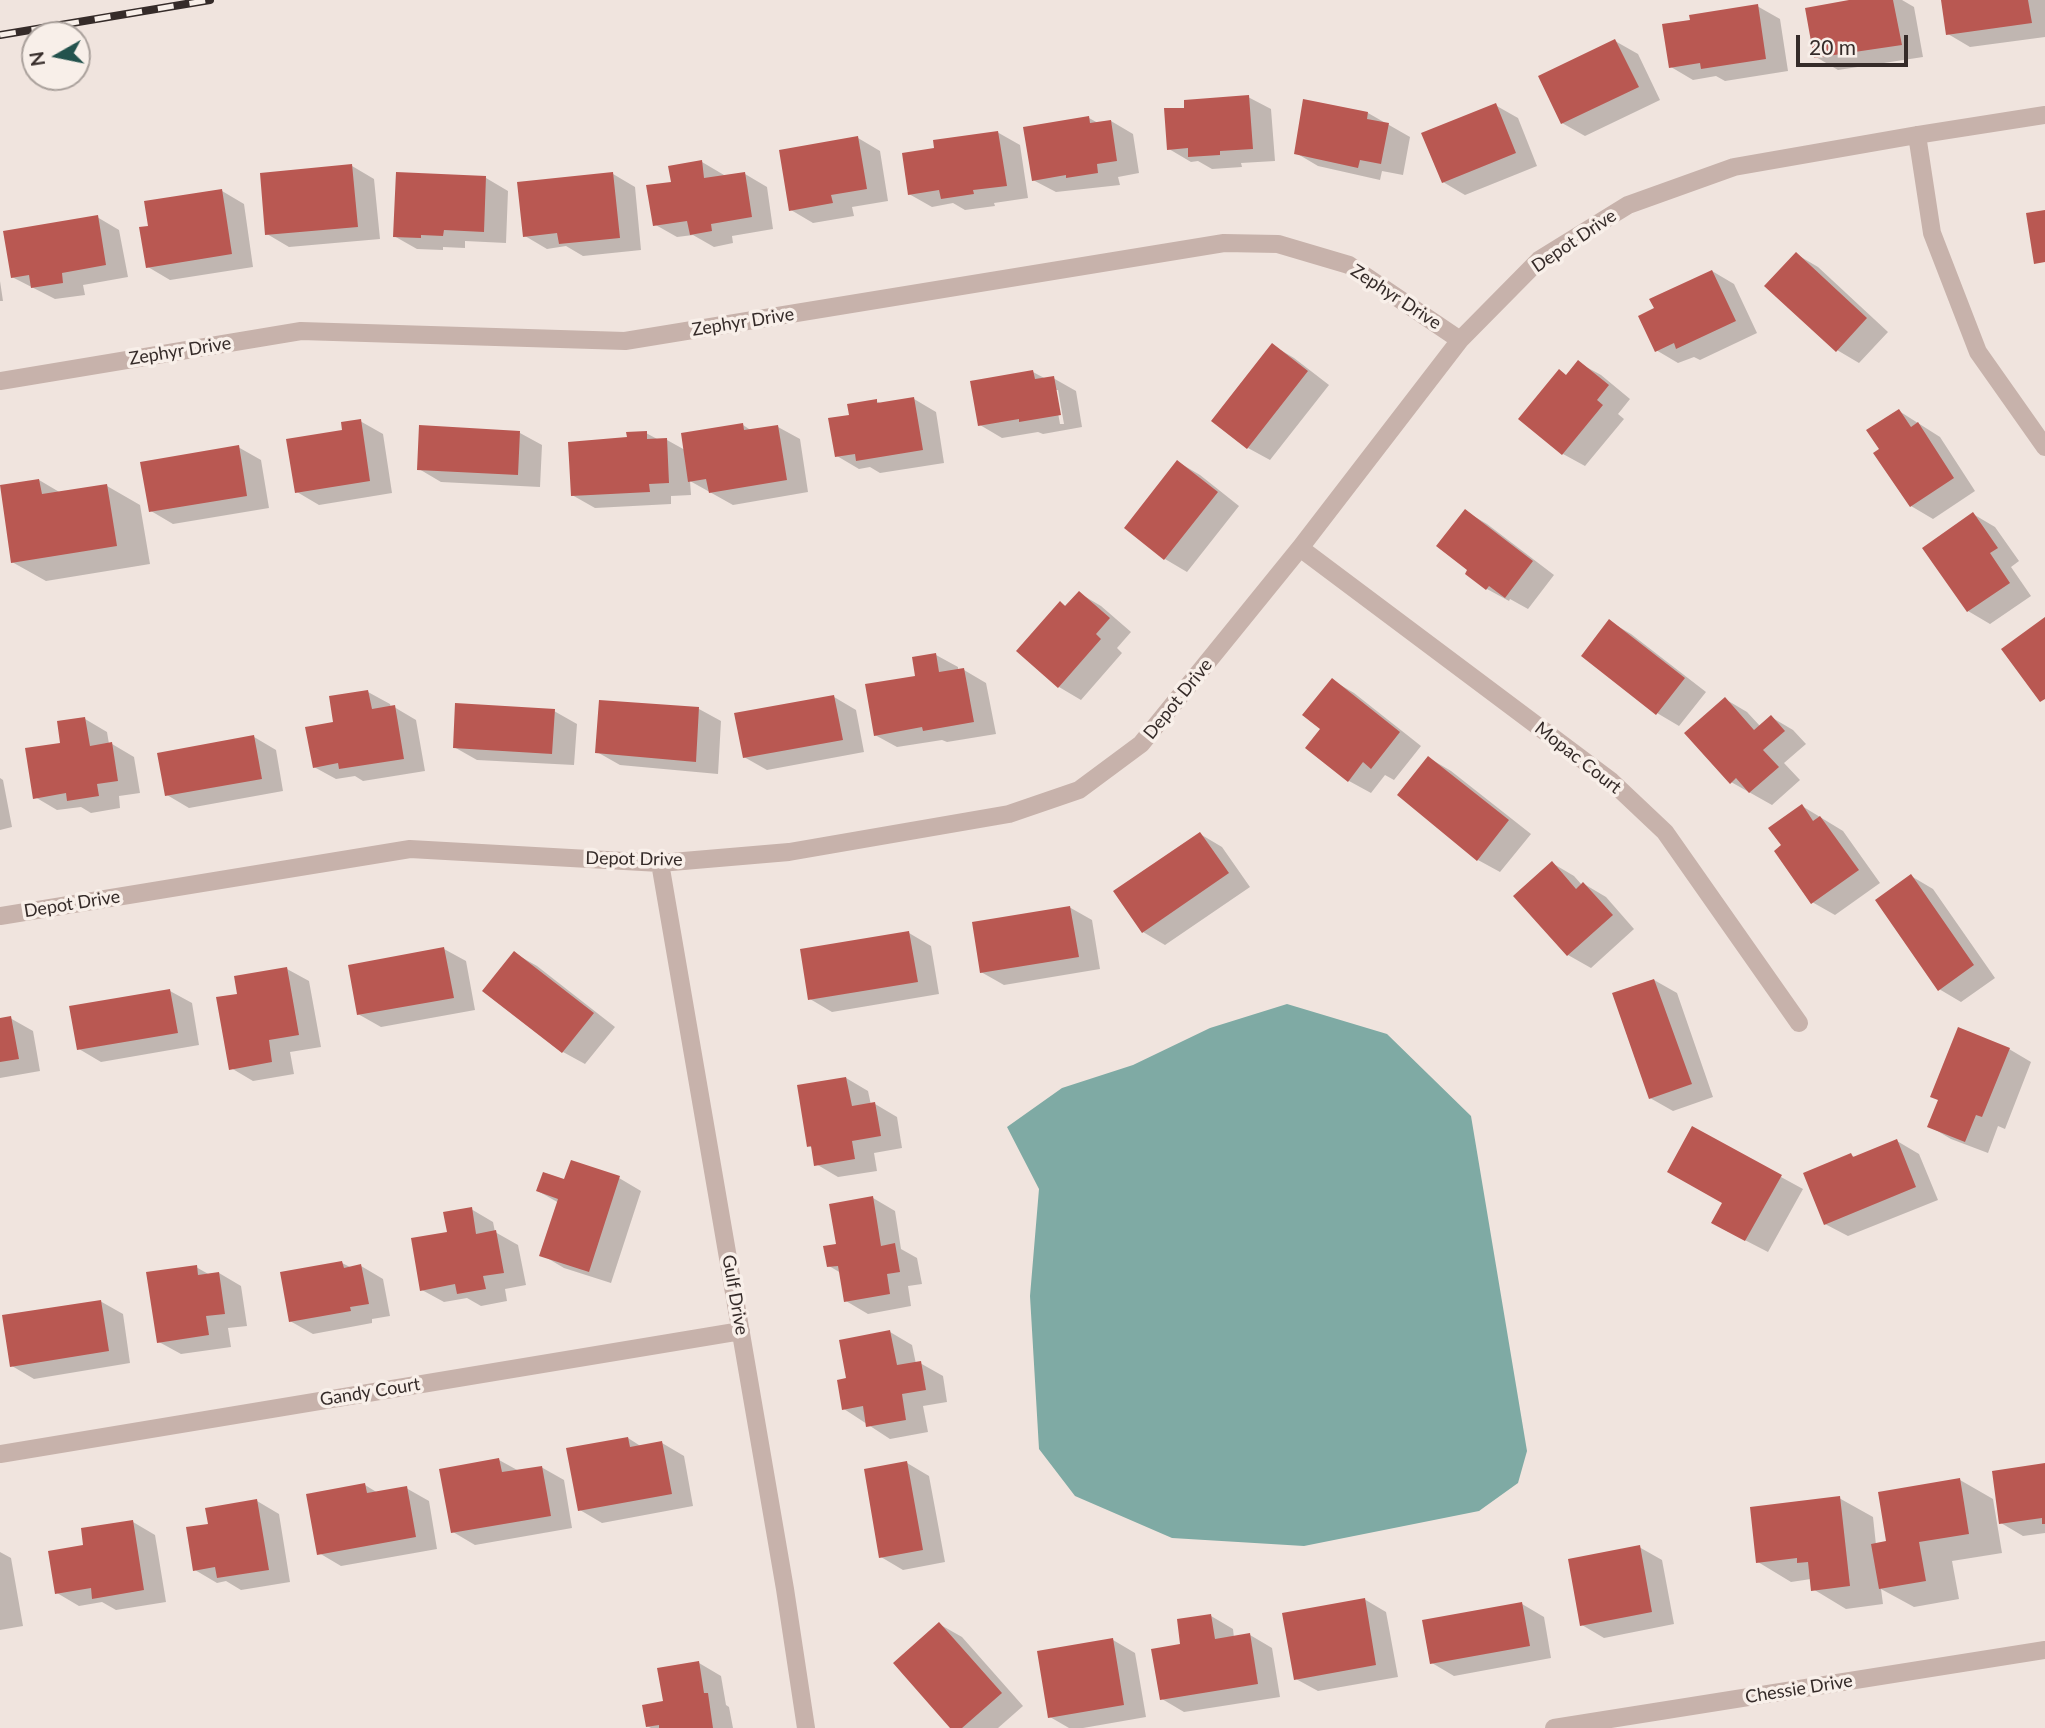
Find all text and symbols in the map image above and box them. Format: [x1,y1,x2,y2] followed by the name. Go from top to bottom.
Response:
[21,21,91,91] north arrow
[1800,21,1912,65] scale bar
[1809,34,1856,59] text: 20 m
[24,50,49,68] text: N
[1528,205,1620,277] street label: Depot Drive
[1347,260,1445,334] street label: Zephyr Drive
[690,303,796,341] street label: Zephyr Drive
[127,332,233,370] street label: Zephyr Drive
[1139,654,1217,744] street label: Depot Drive
[1530,717,1626,799] street label: Mopac Court
[585,847,683,871] street label: Depot Drive
[22,886,122,922] street label: Depot Drive
[717,1253,753,1337] street label: Gulf Drive
[318,1373,422,1411] street label: Gandy Court
[1744,1670,1854,1708] street label: Chessie Drive

